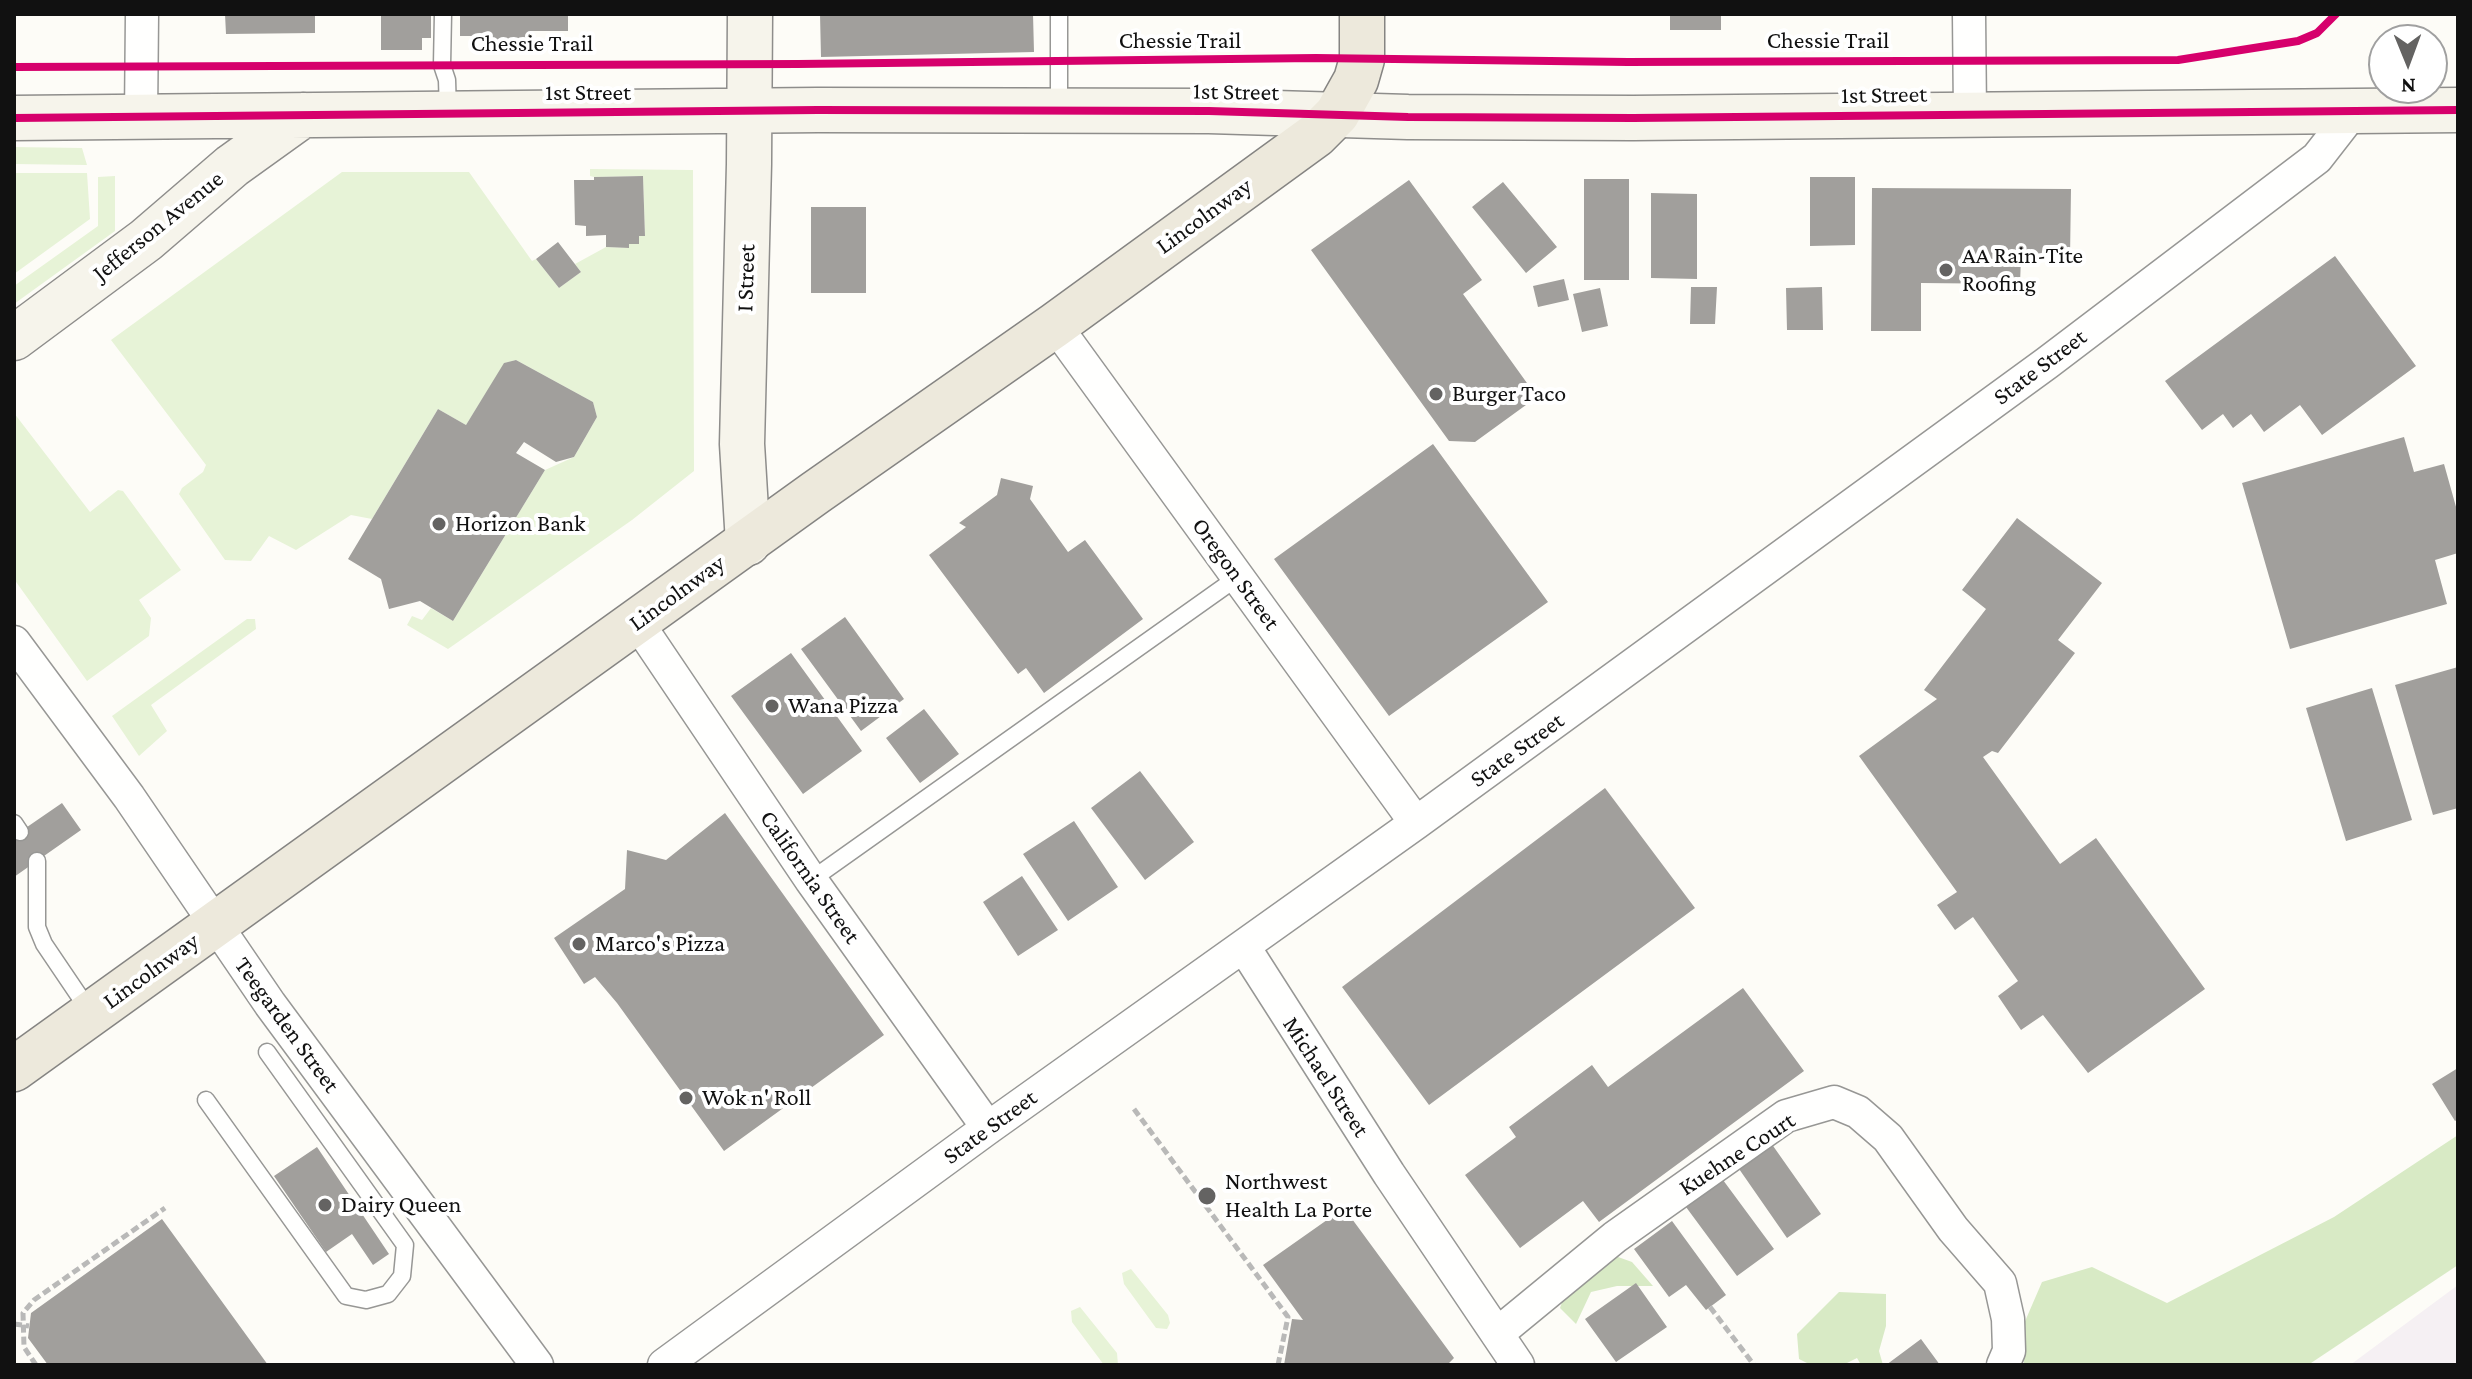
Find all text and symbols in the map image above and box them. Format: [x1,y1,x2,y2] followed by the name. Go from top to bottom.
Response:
[2368,24,2448,104] north arrow
[1119,27,1241,55] street label: Chessie Trail
[1767,27,1889,55] street label: Chessie Trail
[471,30,593,58] street label: Chessie Trail
[2401,74,2416,99] text: N
[1193,77,1279,107] street label: 1st Street
[545,79,631,107] street label: 1st Street
[1841,80,1927,110] street label: 1st Street
[87,164,229,288] street label: Jefferson Avenue
[1150,172,1258,260] street label: Lincolnway
[1962,242,2083,298] place label: AA Rain-Tite Roofing
[730,244,762,312] street label: I Street
[1937,261,1955,279] marker: AA Rain-Tite Roofing
[1988,323,2092,411] street label: State Street
[1452,380,1566,408] place label: Burger Taco
[1427,385,1445,403] marker: Burger Taco
[455,510,586,538] place label: Horizon Bank
[1186,512,1286,636] street label: Oregon Street
[430,515,448,533] marker: Horizon Bank
[623,549,731,637] street label: Lincolnway
[788,692,898,720] place label: Wana Pizza
[763,697,781,715] marker: Wana Pizza
[1464,706,1570,794] street label: State Street
[753,805,867,949] street label: California Street
[97,927,205,1015] street label: Lincolnway
[595,930,725,958] place label: Marco's Pizza
[570,935,588,953] marker: Marco's Pizza
[228,952,346,1098] street label: Teegarden Street
[1276,1011,1376,1143] street label: Michael Street
[937,1083,1043,1171] street label: State Street
[702,1084,811,1112] place label: Wok n' Roll
[677,1089,695,1107] marker: Wok n' Roll
[1674,1106,1800,1202] street label: Kuehne Court
[1225,1168,1372,1224] place label: Northwest Health La Porte
[1196,1185,1218,1207] marker: Northwest Health La Porte
[341,1191,461,1219] place label: Dairy Queen
[316,1196,334,1214] marker: Dairy Queen

